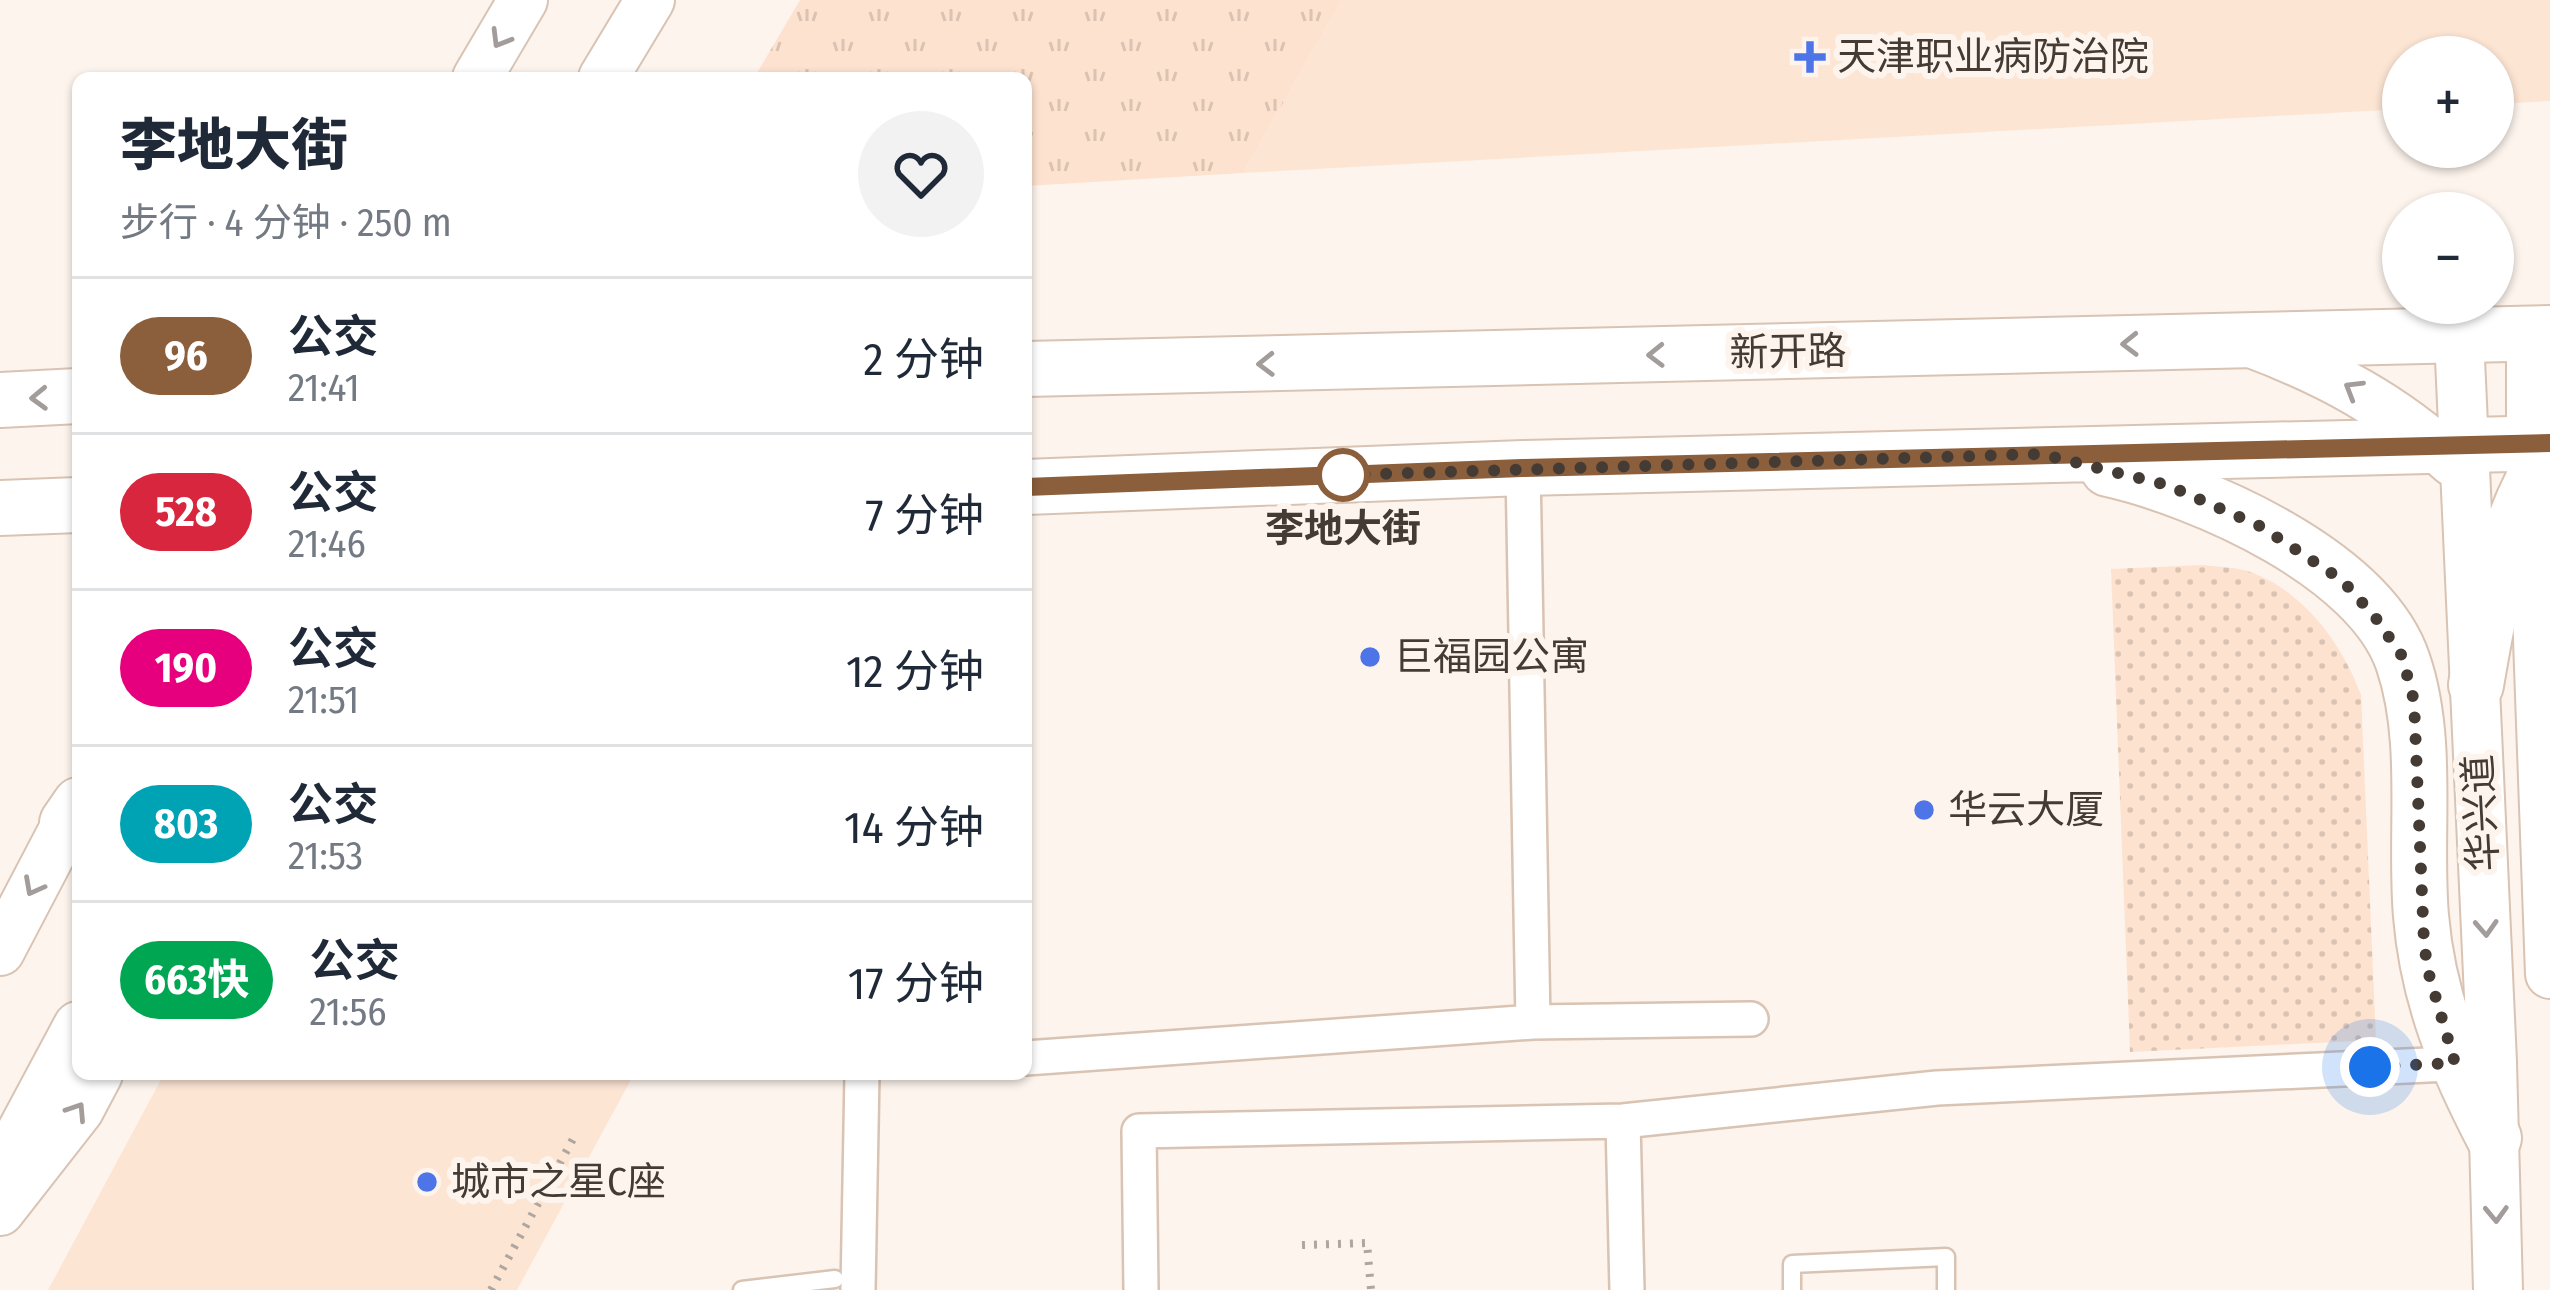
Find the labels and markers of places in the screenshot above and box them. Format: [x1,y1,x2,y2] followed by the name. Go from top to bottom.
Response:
[1837,34,2149,80] place label: 天津职业病防治院
[1794,41,1826,73] marker: 天津职业病防治院
[1318,450,1368,500] marker: 李地大街
[1265,506,1421,552] place label: 李地大街
[1394,634,1589,680] place label: 巨福园公寓
[1357,644,1383,670] marker: 巨福园公寓
[1948,787,2104,833] place label: 华云大厦
[1911,797,1937,823] marker: 华云大厦
[451,1159,666,1205] place label: 城市之星C座
[414,1169,440,1195] marker: 城市之星C座

